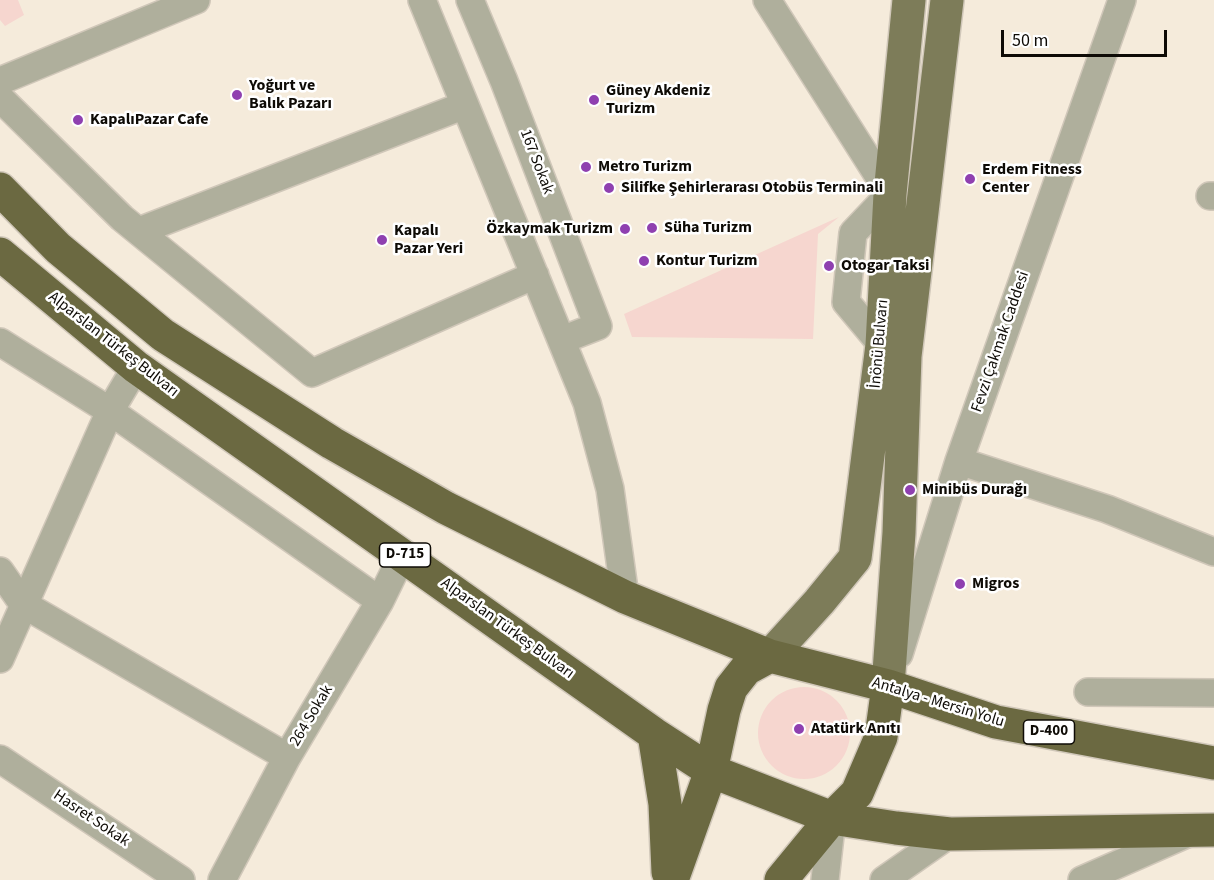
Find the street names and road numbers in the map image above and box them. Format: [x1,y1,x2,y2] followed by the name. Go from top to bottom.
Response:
[515,127,557,197] street label: 167 Sokak
[968,269,1034,415] street label: Fevzi Çakmak Caddesi
[44,288,182,402] street label: Alparslan Türkeş Bulvarı
[867,299,893,389] street label: İnönü Bulvarı
[380,543,430,567] road number: D-715
[437,574,577,684] street label: Alparslan Türkeş Bulvarı
[870,674,1006,732] street label: Antalya - Mersin Yolu
[286,682,338,750] street label: 264 Sokak
[1024,720,1074,744] road number: D-400
[49,786,133,852] street label: Hasret Sokak

